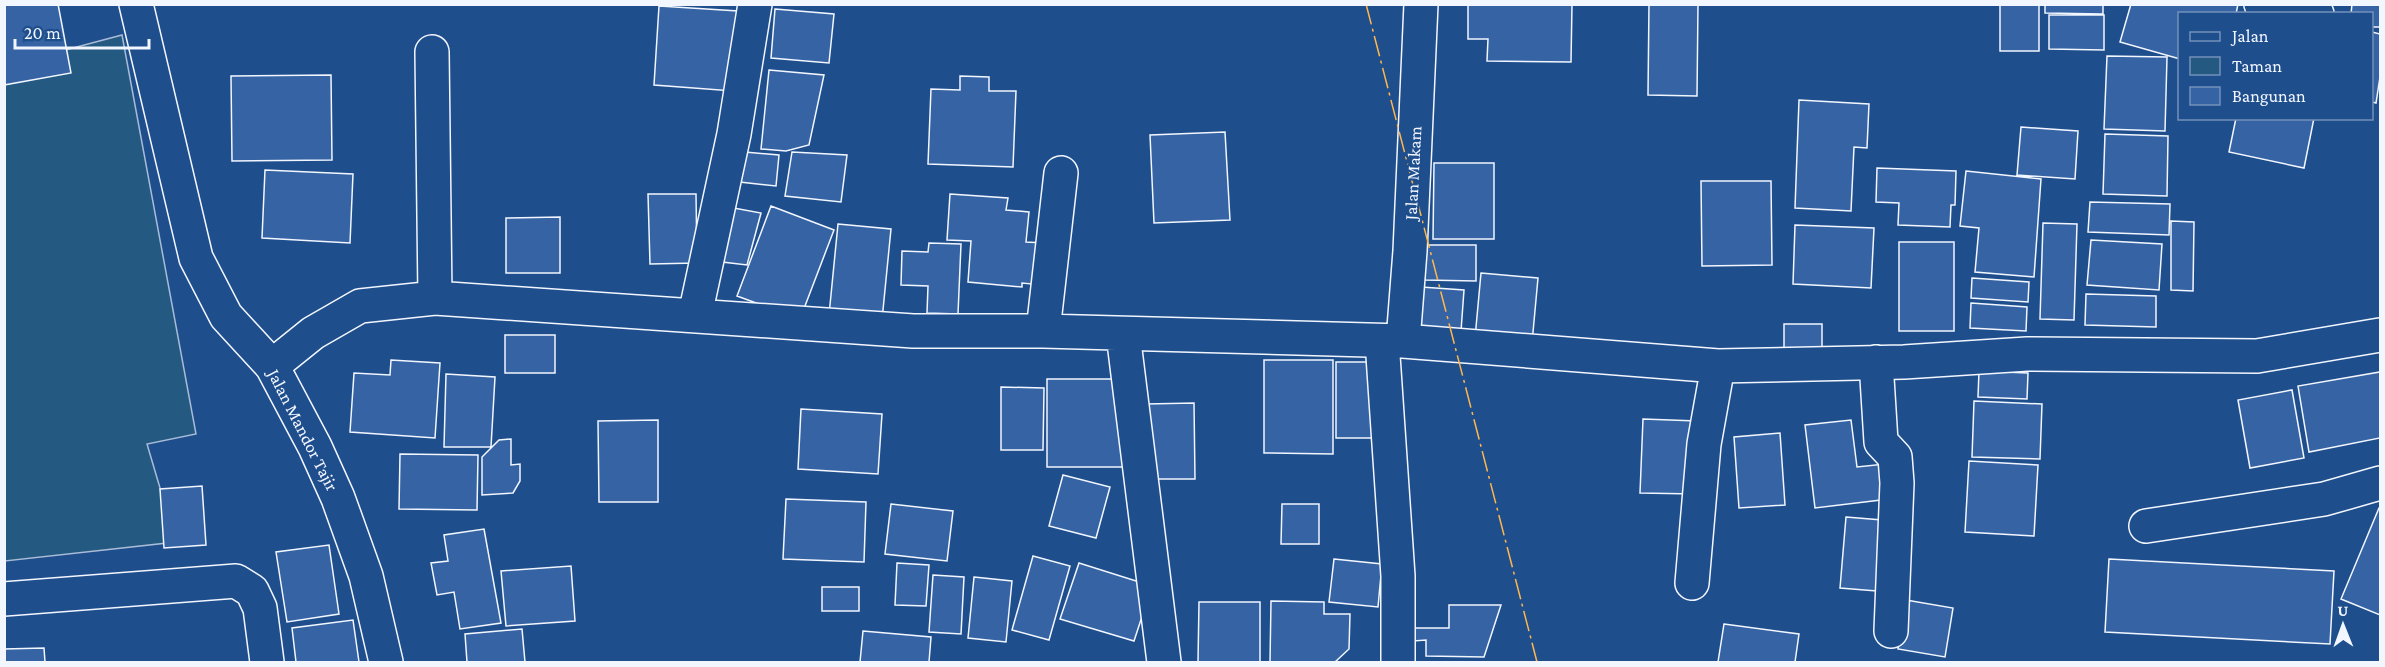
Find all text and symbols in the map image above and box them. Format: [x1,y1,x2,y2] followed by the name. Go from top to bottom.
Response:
[15,12,148,50] scale bar
[2178,12,2373,120] legend
[24,23,61,43] text: 20 m
[2230,26,2269,46] text: Jalan
[2232,56,2282,76] text: Taman
[2232,86,2306,106] text: Bangunan
[1400,125,1425,223] street label: Jalan Makam
[262,364,343,495] street label: Jalan Mandor Tajir
[2313,595,2373,655] north arrow
[2337,602,2348,619] text: U

